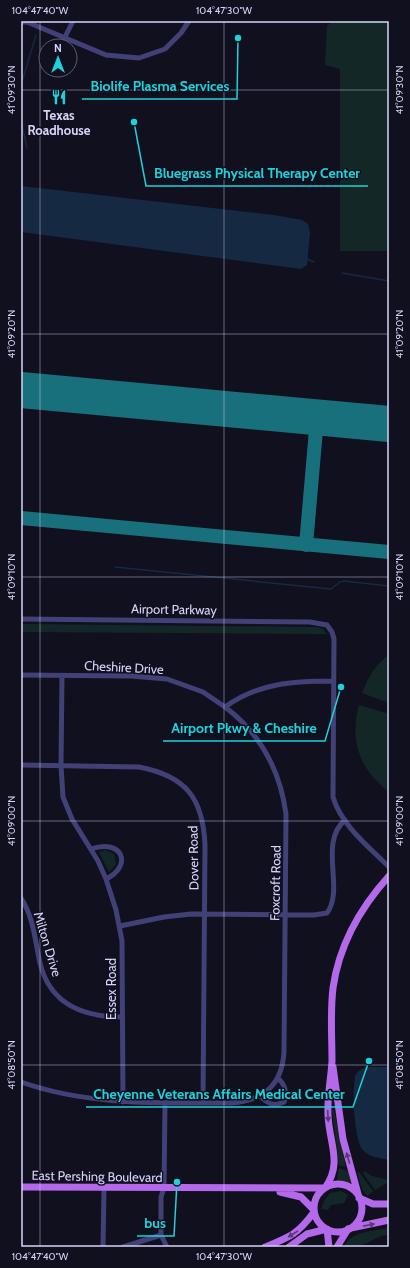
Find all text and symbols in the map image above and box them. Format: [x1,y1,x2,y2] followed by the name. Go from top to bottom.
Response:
[12,4,69,17] text: 104°47'40"W
[196,4,253,17] text: 104°47'30"W
[38,38,78,78] north arrow
[54,41,62,55] text: N
[5,66,18,114] text: 41°09'30"N
[393,66,406,114] text: 41°09'30"N
[82,73,237,99] callout: Biolife Plasma Services
[91,77,230,95] text: Biolife Plasma Services
[50,88,68,106] restaurant icon: Texas Roadhouse
[27,107,91,138] place label: Texas Roadhouse
[146,160,368,186] callout: Bluegrass Physical Therapy Center
[154,164,360,182] text: Bluegrass Physical Therapy Center
[5,310,18,358] text: 41°09'20"N
[393,310,406,358] text: 41°09'20"N
[5,554,18,600] text: 41°09'10"N
[393,554,406,600] text: 41°09'10"N
[131,600,218,618] street label: Airport Parkway
[84,657,164,677] street label: Cheshire Drive
[163,715,325,741] callout: Airport Pkwy & Cheshire
[171,719,317,737] text: Airport Pkwy & Cheshire
[5,796,18,846] text: 41°09'00"N
[393,796,406,846] text: 41°09'00"N
[184,826,202,890] street label: Dover Road
[266,845,284,921] street label: Foxcroft Road
[31,910,66,979] street label: Milton Drive
[103,958,119,1020] street label: Essex Road
[5,1040,18,1090] text: 41°08'50"N
[393,1040,406,1090] text: 41°08'50"N
[86,1081,353,1107] callout: Cheyenne Veterans Affairs Medical Center
[93,1085,345,1103] text: Cheyenne Veterans Affairs Medical Center
[324,1110,331,1122] one-way arrow
[345,1152,351,1164] one-way arrow
[31,1167,163,1185] street label: East Pershing Boulevard
[137,1210,174,1236] callout: bus
[144,1214,166,1232] text: bus
[363,1221,375,1227] one-way arrow
[288,1230,298,1238] one-way arrow
[12,1250,69,1263] text: 104°47'40"W
[196,1250,253,1263] text: 104°47'30"W

